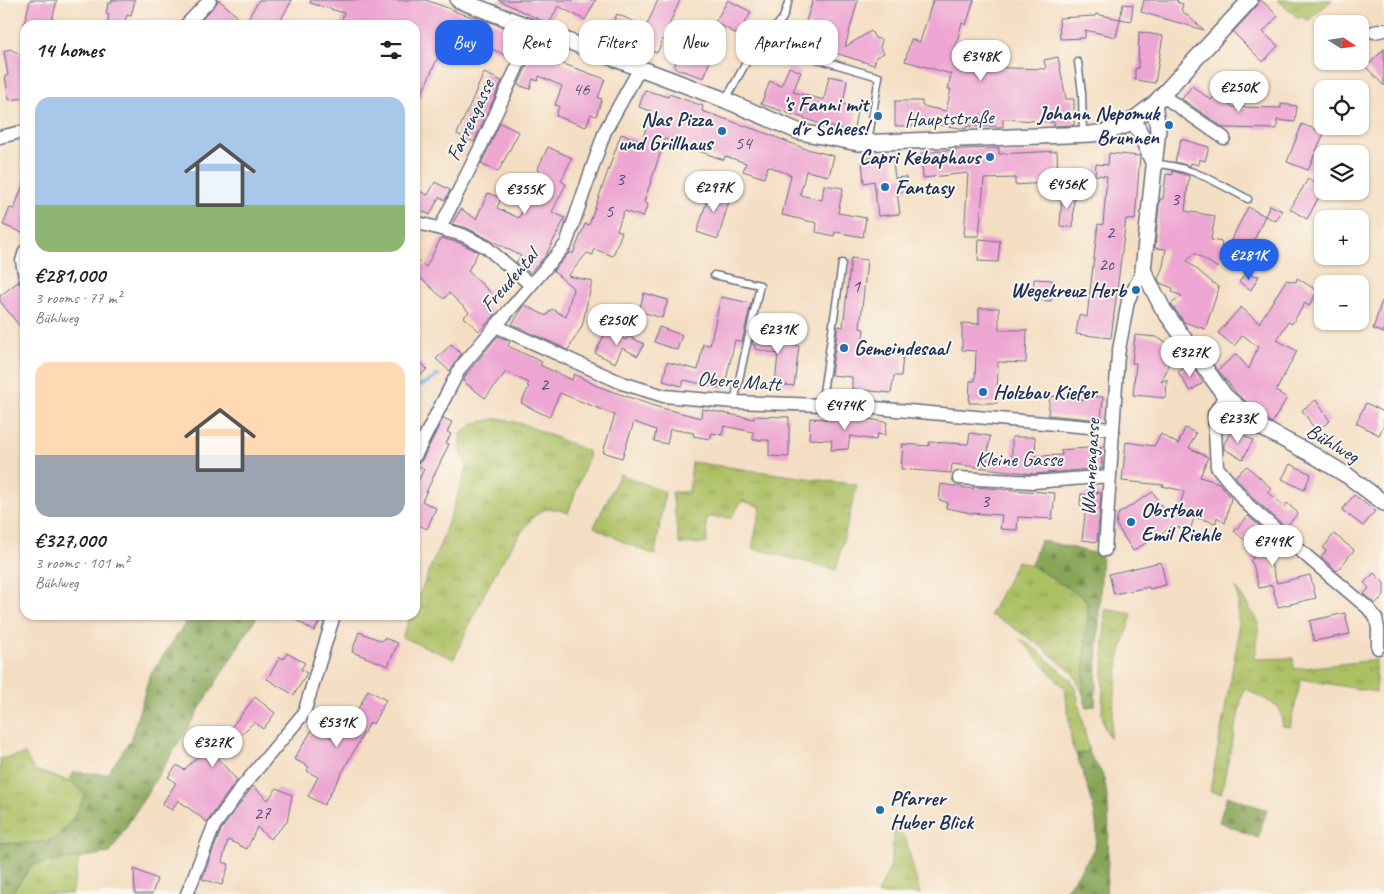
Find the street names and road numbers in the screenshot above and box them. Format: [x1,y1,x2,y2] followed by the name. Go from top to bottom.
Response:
[440,73,501,165] street label: Farrengasse
[904,103,996,133] street label: Hauptstraße
[474,240,546,317] street label: Freudental
[696,365,784,397] street label: Obere Matt
[1074,416,1106,516] street label: Wannengasse
[1302,417,1365,470] street label: Bühlweg
[976,446,1064,472] street label: Kleine Gasse

